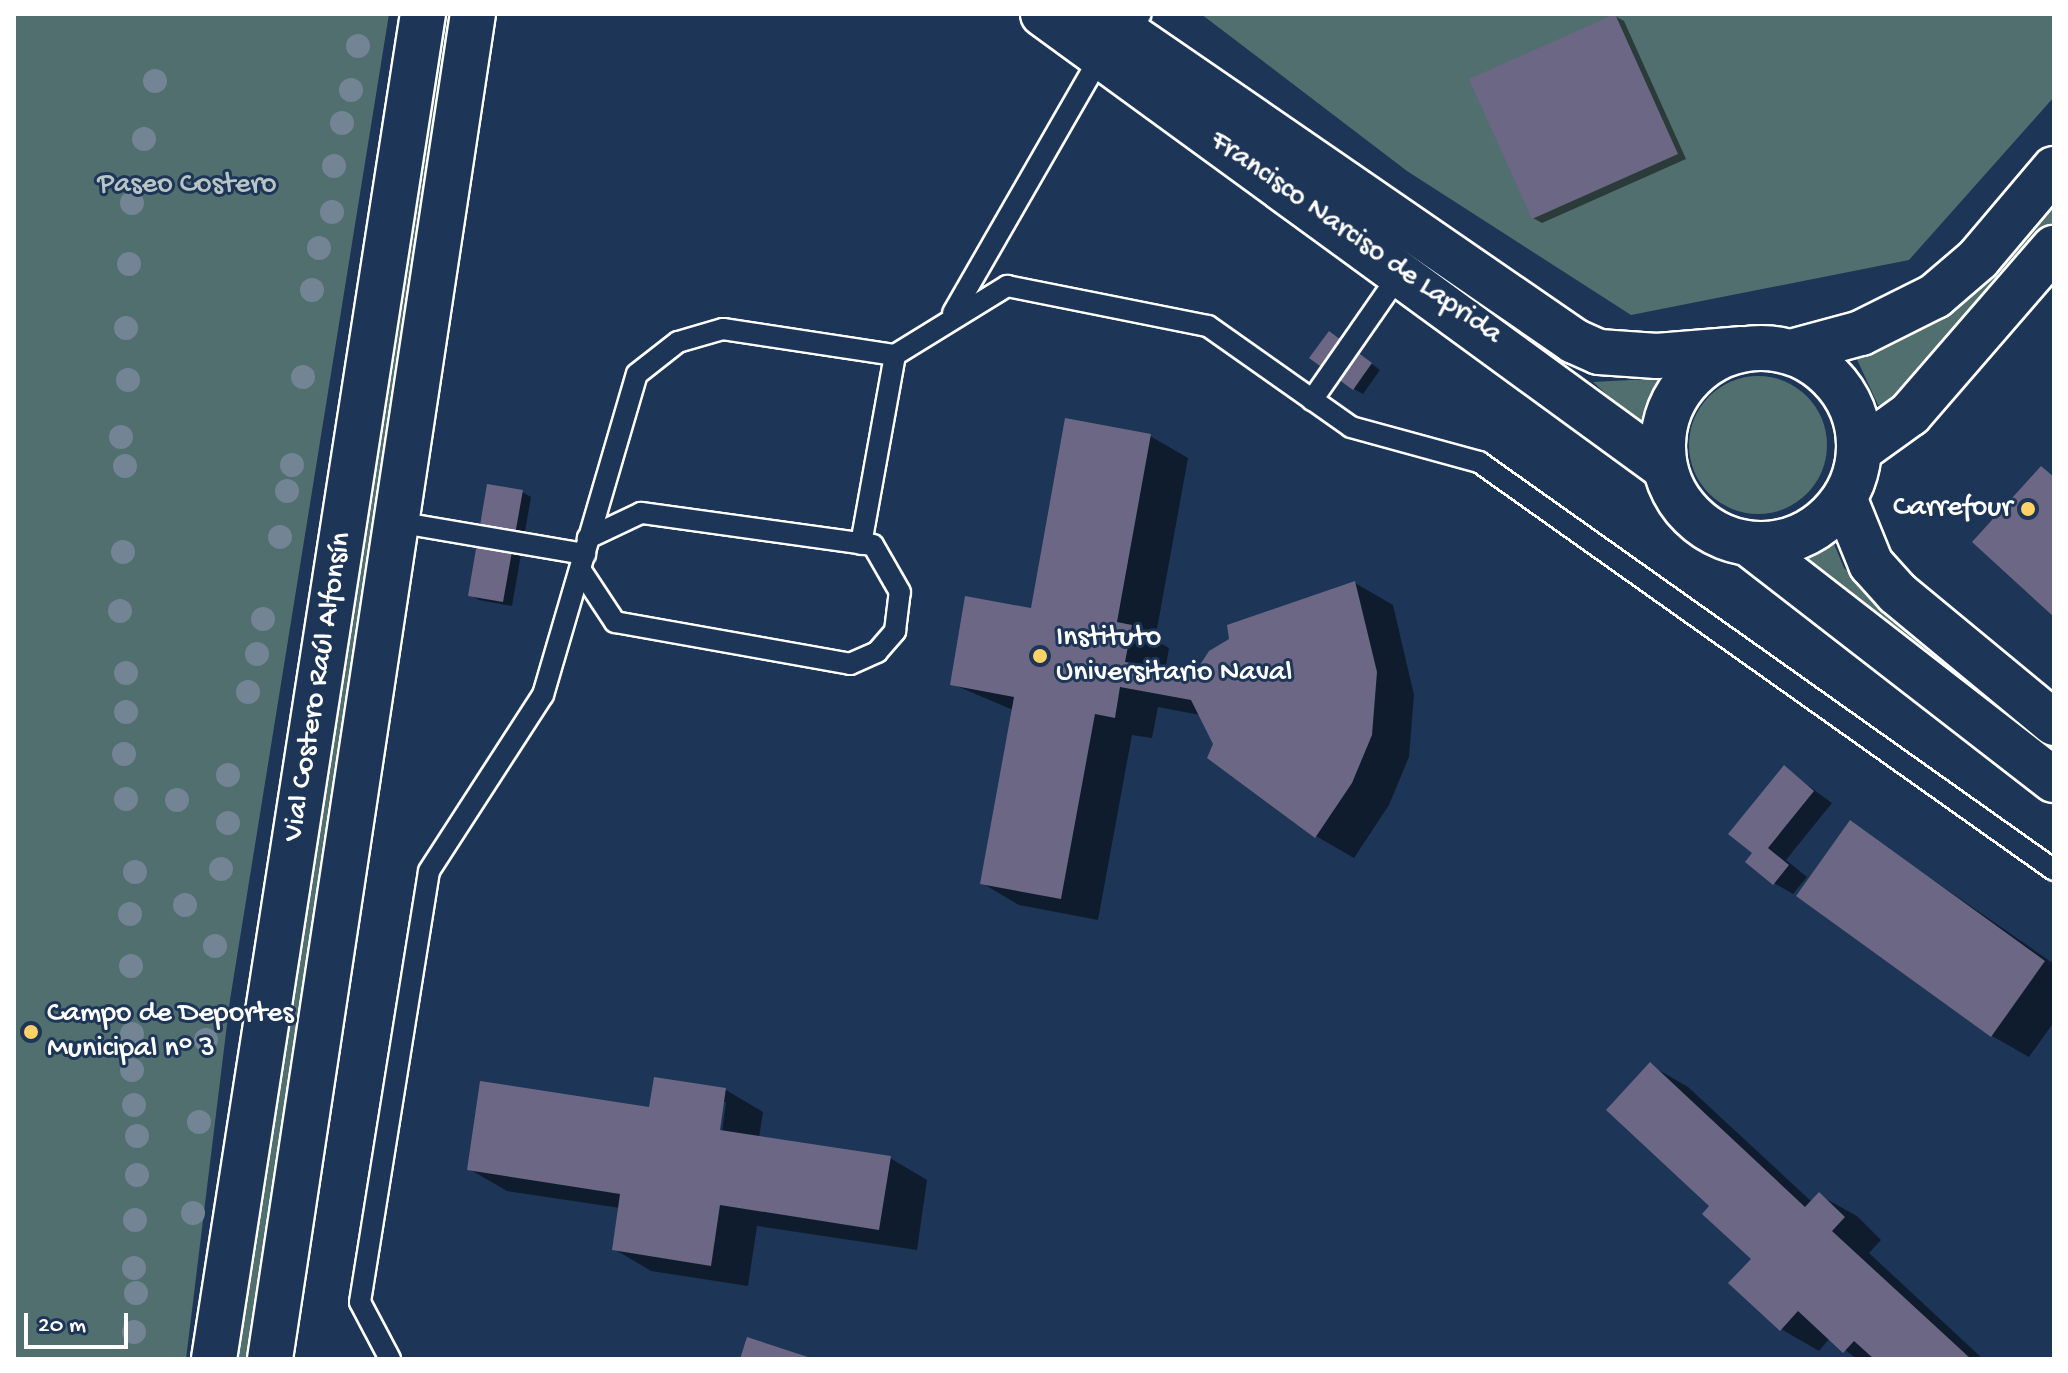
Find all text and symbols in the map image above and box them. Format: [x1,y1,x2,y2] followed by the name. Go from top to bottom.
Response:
[1202,124,1508,354] street label: Francisco Narciso de Laprida
[97,168,277,204] park label: Paseo Costero
[1893,491,2012,527] place label: Carrefour
[2019,500,2037,518] marker: Carrefour
[277,530,361,844] street label: Vial Costero Raúl Alfonsín
[1056,621,1292,692] place label: Instituto Universitario Naval
[1031,647,1049,665] marker: Instituto Universitario Naval
[47,997,294,1068] place label: Campo de Deportes Municipal n° 3
[22,1023,40,1041] marker: Campo de Deportes Municipal n° 3
[28,1297,132,1347] scale bar
[38,1312,86,1341] text: 20 m

